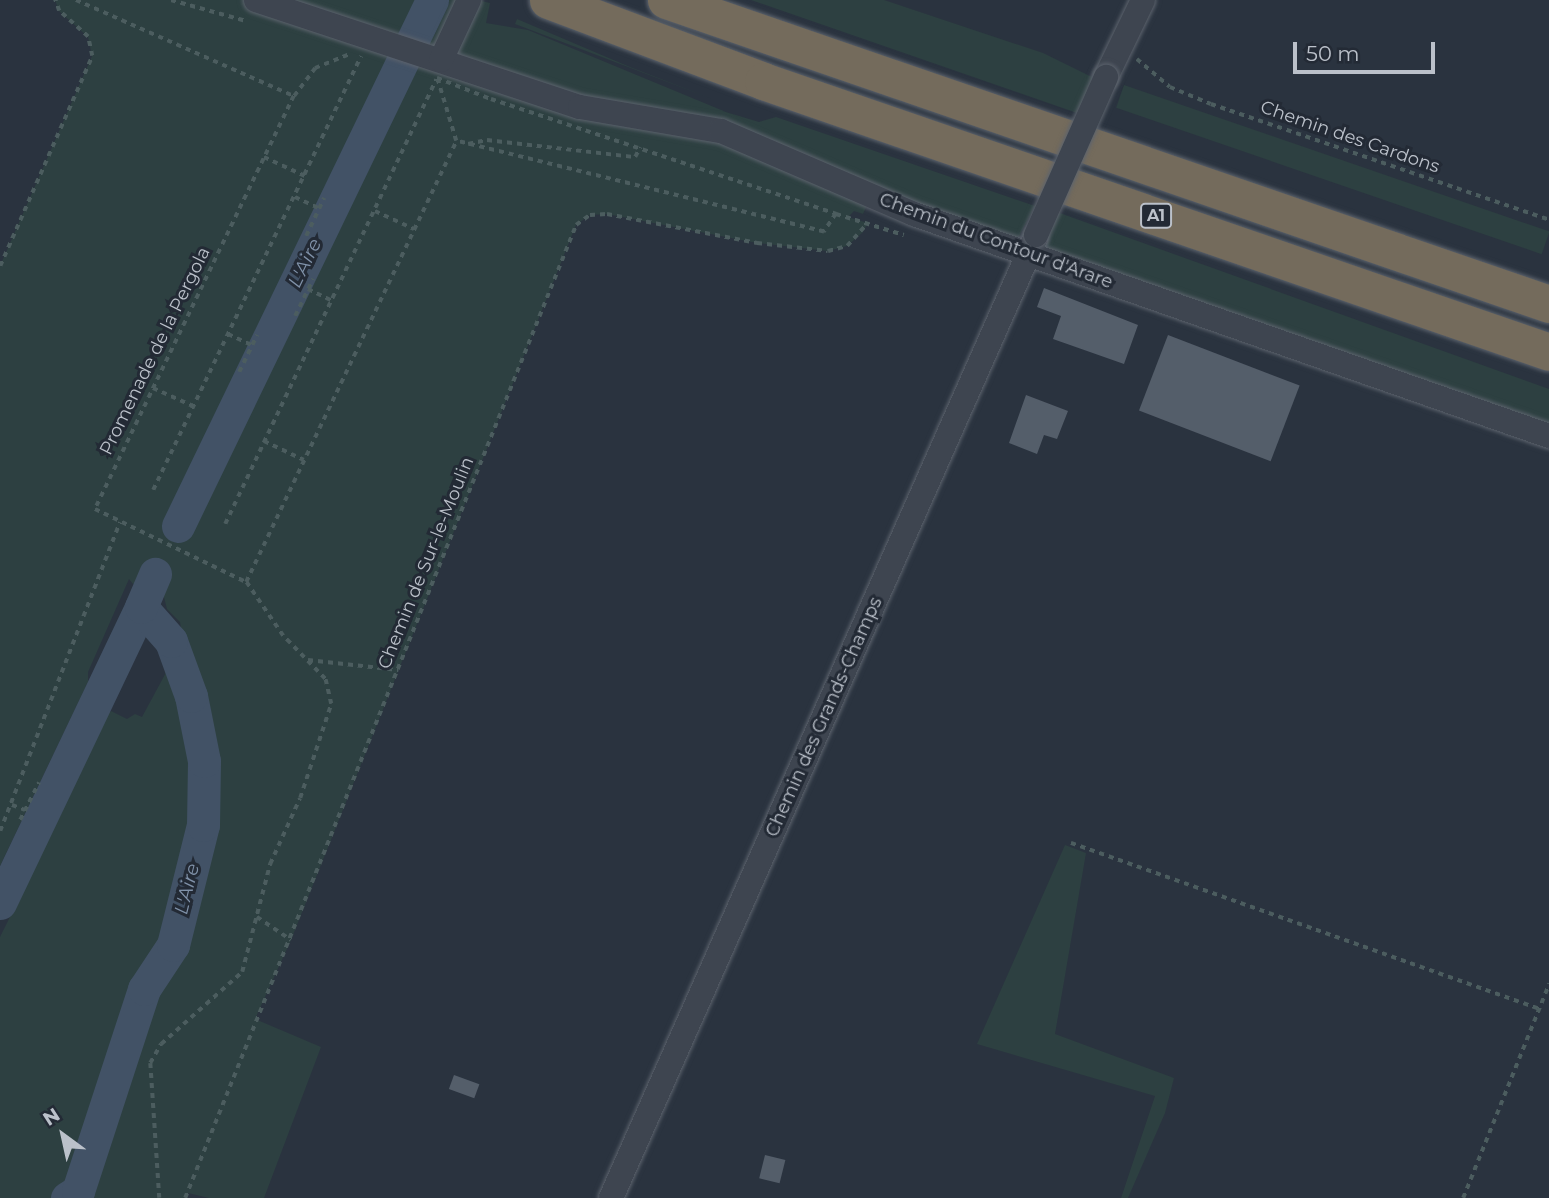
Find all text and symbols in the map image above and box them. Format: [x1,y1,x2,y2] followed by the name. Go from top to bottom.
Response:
[1297,28,1439,72] scale bar
[1306,41,1360,66] text: 50 m
[1258,96,1442,178] street label: Chemin des Cardons
[876,189,1116,293] street label: Chemin du Contour d'Arare
[1138,204,1174,229] road number: A1
[283,235,327,291] water label: L'Aire
[95,243,215,459] street label: Promenade de la Pergola
[374,454,478,672] street label: Chemin de Sur-le-Moulin
[761,594,887,840] street label: Chemin des Grands-Champs
[170,861,204,917] water label: L'Aire
[28,1100,98,1170] north arrow
[39,1103,64,1131] text: N

